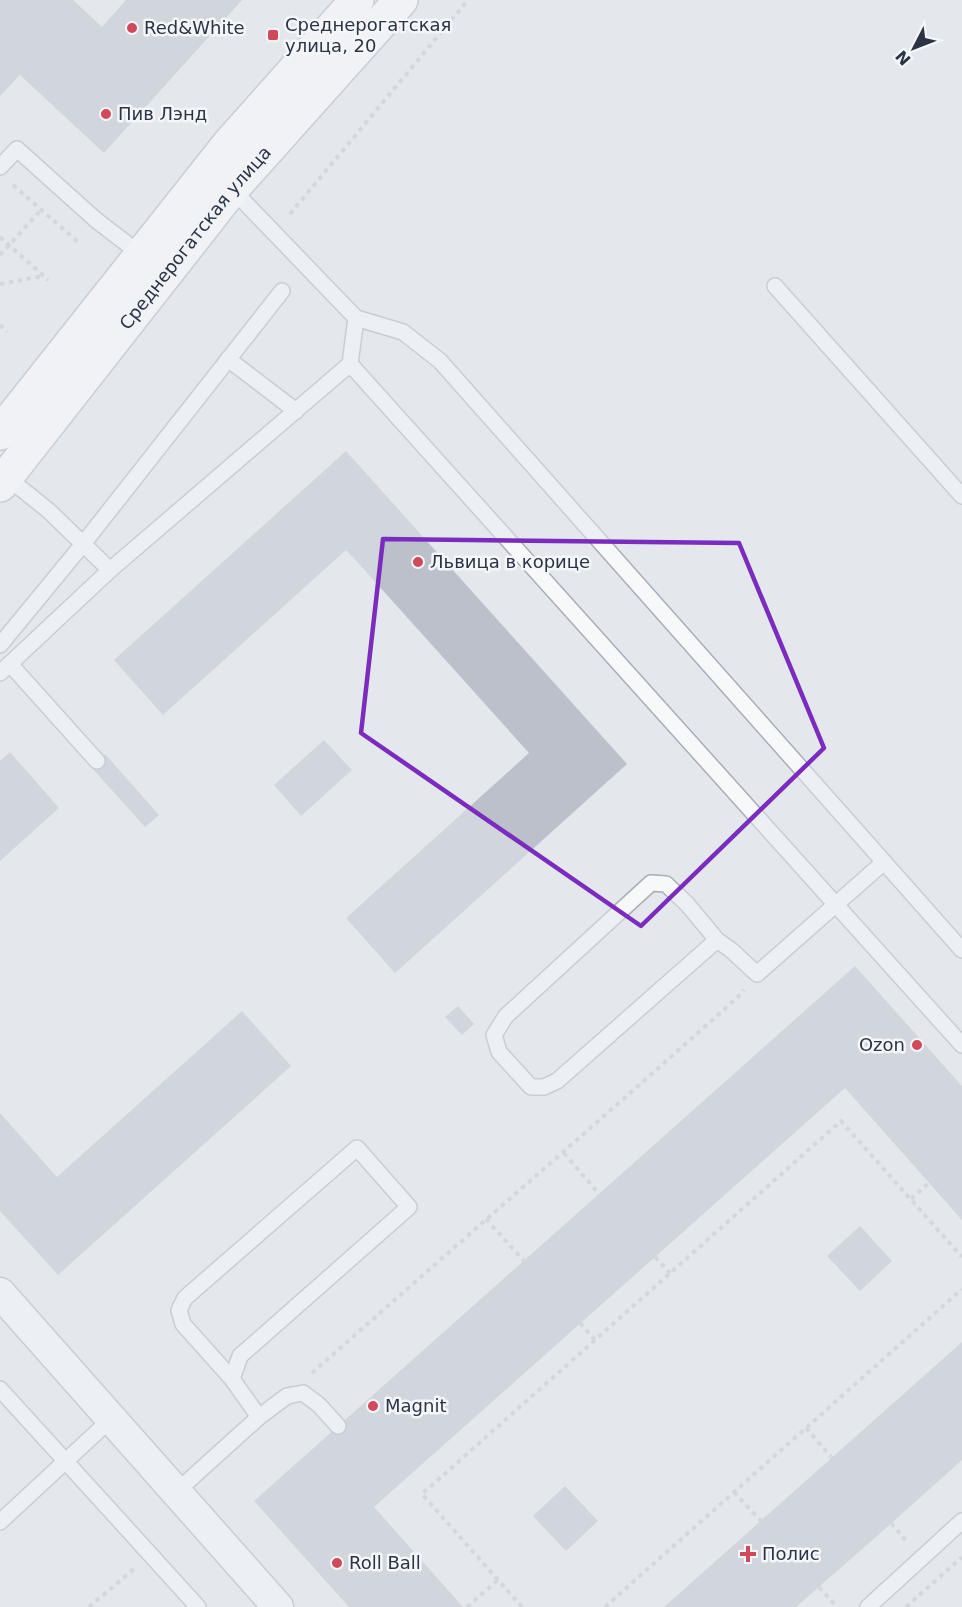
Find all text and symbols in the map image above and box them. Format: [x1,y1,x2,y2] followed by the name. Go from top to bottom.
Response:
[285,14,451,56] place label: Среднерогатская улица, 20
[144,17,245,38] place label: Red&White
[884,18,944,78] north arrow
[125,21,139,35] marker: Red&White
[266,28,280,42] marker: Среднерогатская улица, 20
[892,46,915,69] text: N
[118,103,207,124] place label: Пив Лэнд
[99,107,113,121] marker: Пив Лэнд
[115,142,275,334] street label: Среднерогатская улица
[430,551,590,572] place label: Львица в корице
[411,555,425,569] marker: Львица в корице
[859,1034,905,1055] place label: Ozon
[910,1038,924,1052] marker: Ozon
[385,1395,446,1416] place label: Magnit
[366,1399,380,1413] marker: Magnit
[762,1543,820,1564] place label: Полис
[739,1545,757,1563] marker: Полис
[349,1552,421,1573] place label: Roll Ball
[330,1556,344,1570] marker: Roll Ball

